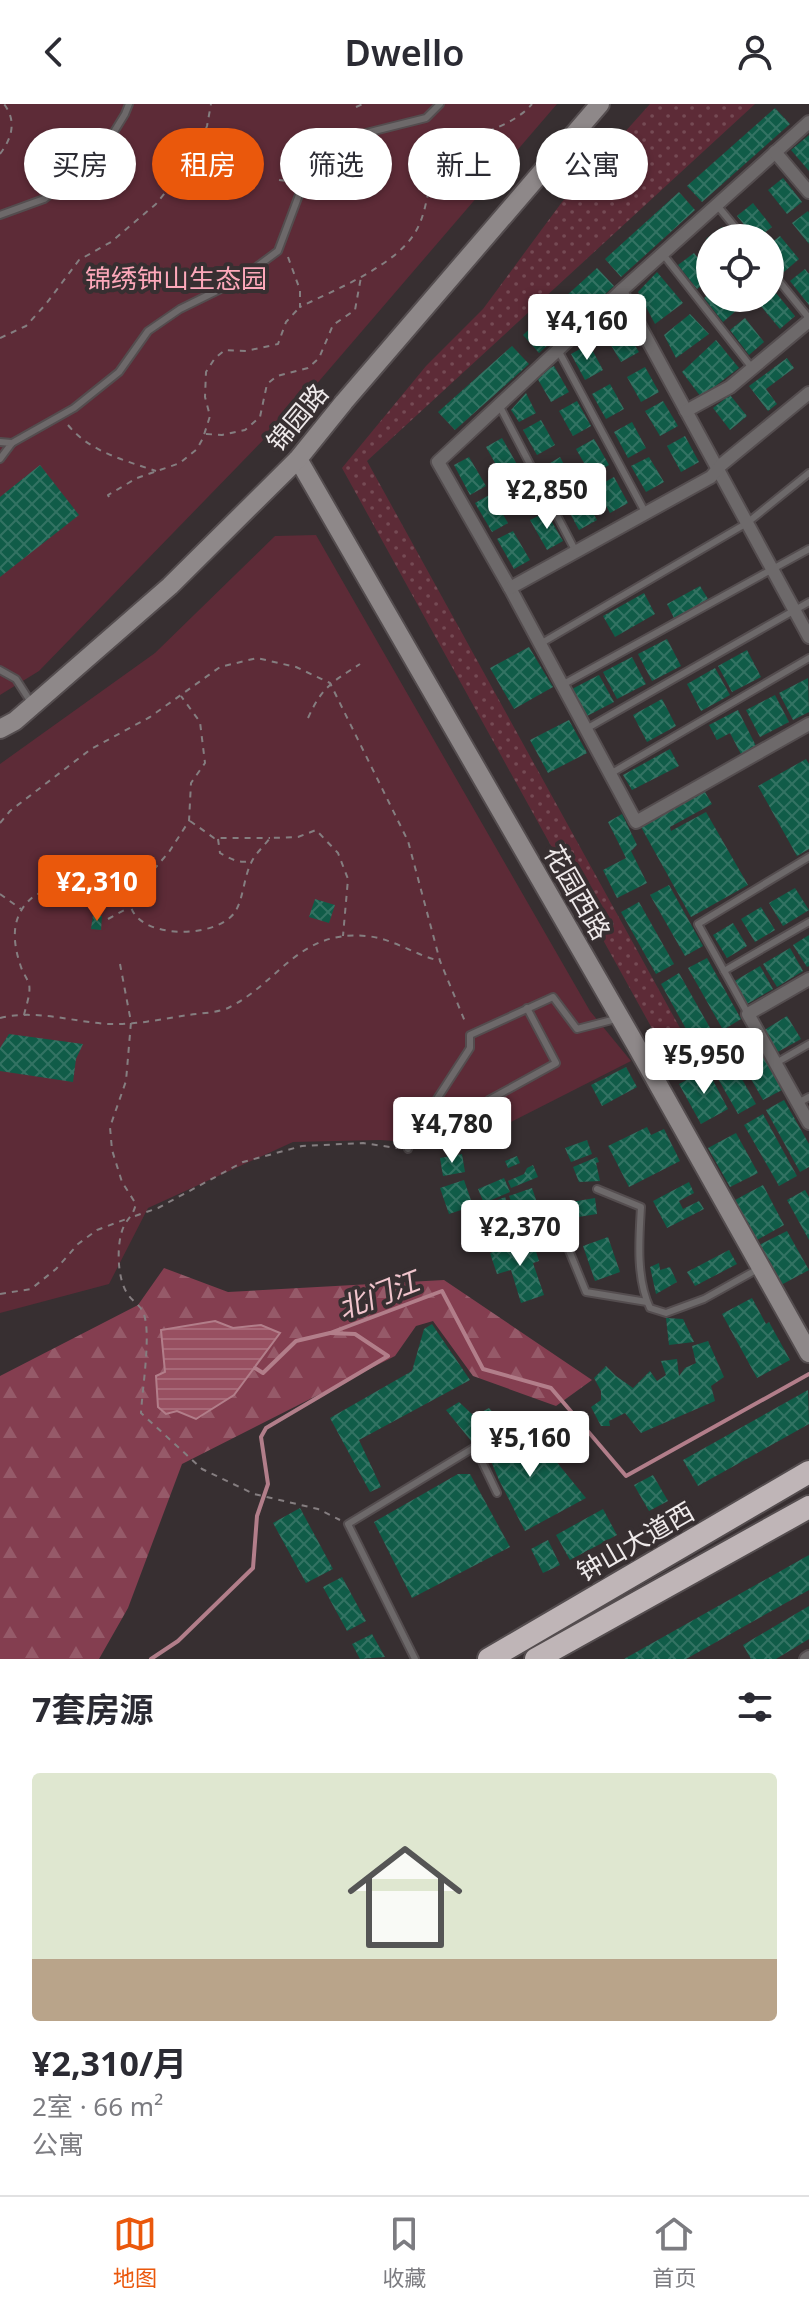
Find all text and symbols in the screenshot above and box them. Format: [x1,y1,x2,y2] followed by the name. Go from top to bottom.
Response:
[345,28,464,77] text: Dwello
[32,30,76,74] icon: back
[733,30,777,74] icon: person
[24,128,136,200] chip: 买房
[152,128,264,200] chip: 租房
[280,128,392,200] chip: 筛选
[408,128,520,200] chip: 新上
[536,128,648,200] chip: 公寓
[696,224,784,312] map controls
[696,224,784,312] button: locate
[85,260,267,296] park label: 锦绣钟山生态园
[522,294,652,362] pin: ¥4,160
[546,302,628,338] text: ¥4,160
[258,376,336,458] street label: 锦园路
[482,463,612,531] pin: ¥2,850
[506,471,588,507] text: ¥2,850
[536,838,620,946] street label: 花园西路
[32,855,162,923] pin: ¥2,310
[56,863,138,899] text: ¥2,310
[639,1028,769,1096] pin: ¥5,950
[663,1036,745,1072] text: ¥5,950
[387,1097,517,1165] pin: ¥4,780
[411,1105,493,1141] text: ¥4,780
[455,1200,585,1268] pin: ¥2,370
[479,1208,561,1244] text: ¥2,370
[332,1260,427,1327] water label: 北门江
[465,1411,595,1479] pin: ¥5,160
[489,1419,571,1455] text: ¥5,160
[570,1493,700,1589] street label: 钟山大道西
[733,1685,777,1729] icon: filters
[32,1686,153,1732] text: 7套房源
[333,1825,477,1969] icon: home
[32,2040,187,2086] text: ¥2,310/月
[32,2088,163,2124] text: 2室 · 66 m²
[32,2126,84,2162] text: 公寓
[113,2212,157,2292] tab: 地图
[382,2212,426,2292] tab: 收藏
[652,2212,696,2292] tab: 首页

